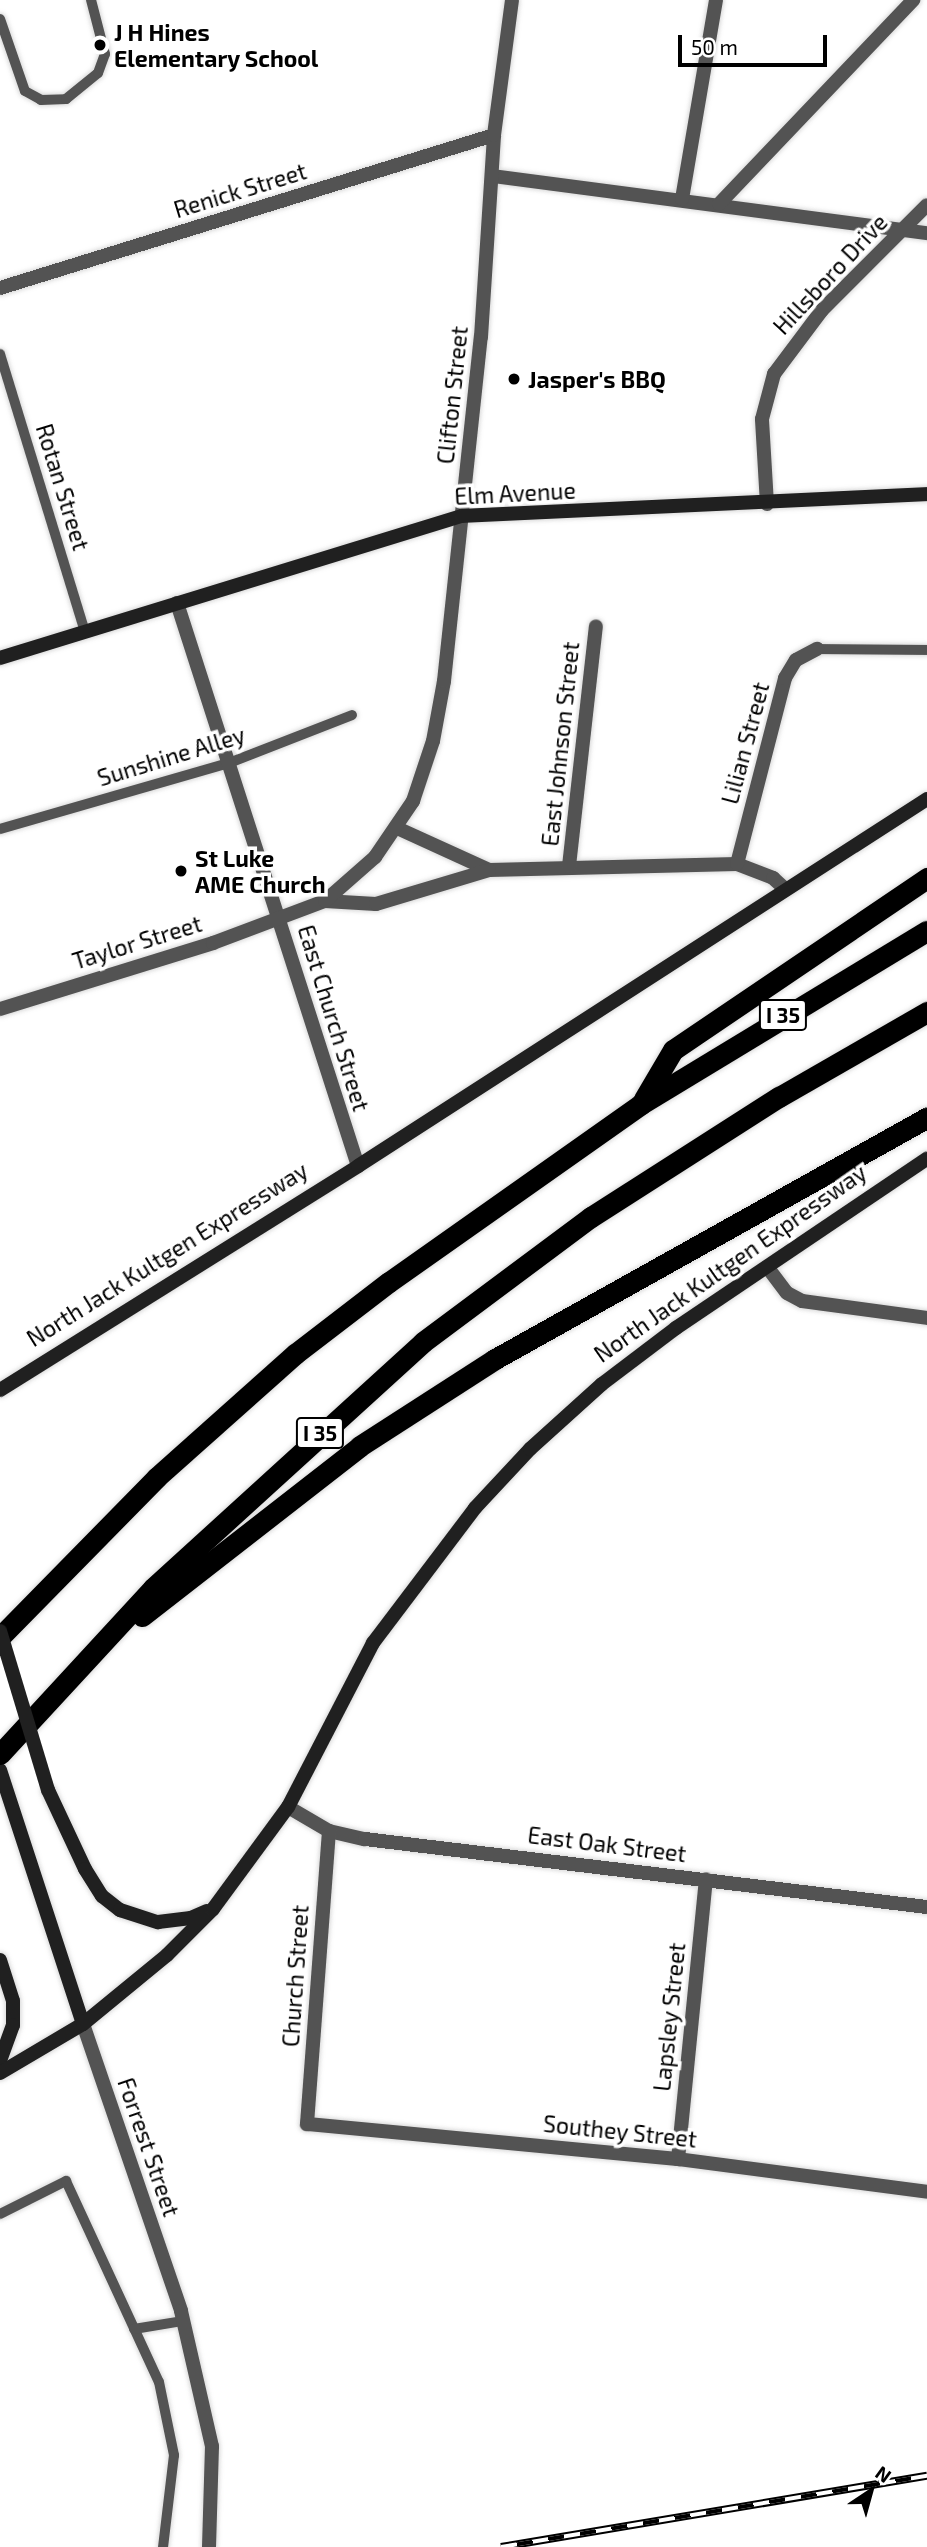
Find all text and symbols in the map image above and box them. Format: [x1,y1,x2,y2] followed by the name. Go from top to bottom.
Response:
[114,18,319,72] place label: J H Hines Elementary School
[682,21,831,65] scale bar
[691,34,738,59] text: 50 m
[92,37,108,53] marker: J H Hines Elementary School
[170,157,310,223] street label: Renick Street
[767,208,893,340] street label: Hillsboro Drive
[431,325,473,465] street label: Clifton Street
[528,365,666,393] place label: Jasper's BBQ
[506,371,522,387] marker: Jasper's BBQ
[31,420,95,554] street label: Rotan Street
[453,476,577,510] street label: Elm Avenue
[536,640,584,848] street label: East Johnson Street
[715,679,775,807] street label: Lilian Street
[94,720,248,792] street label: Sunshine Alley
[195,844,325,898] place label: St Luke AME Church
[173,863,189,879] marker: St Luke AME Church
[69,909,205,975] street label: Taylor Street
[293,922,375,1114] street label: East Church Street
[758,998,808,1032] road number: I 35
[21,1156,313,1352] street label: North Jack Kultgen Expressway
[588,1158,872,1368] street label: North Jack Kultgen Expressway
[296,1416,344,1450] road number: I 35
[526,1821,688,1867] street label: East Oak Street
[276,1904,314,2048] street label: Church Street
[647,1941,691,2093] street label: Lapsley Street
[112,2074,186,2220] street label: Forrest Street
[542,2109,698,2153] street label: Southey Street
[836,2456,906,2526] north arrow
[871,2460,896,2487] text: N

